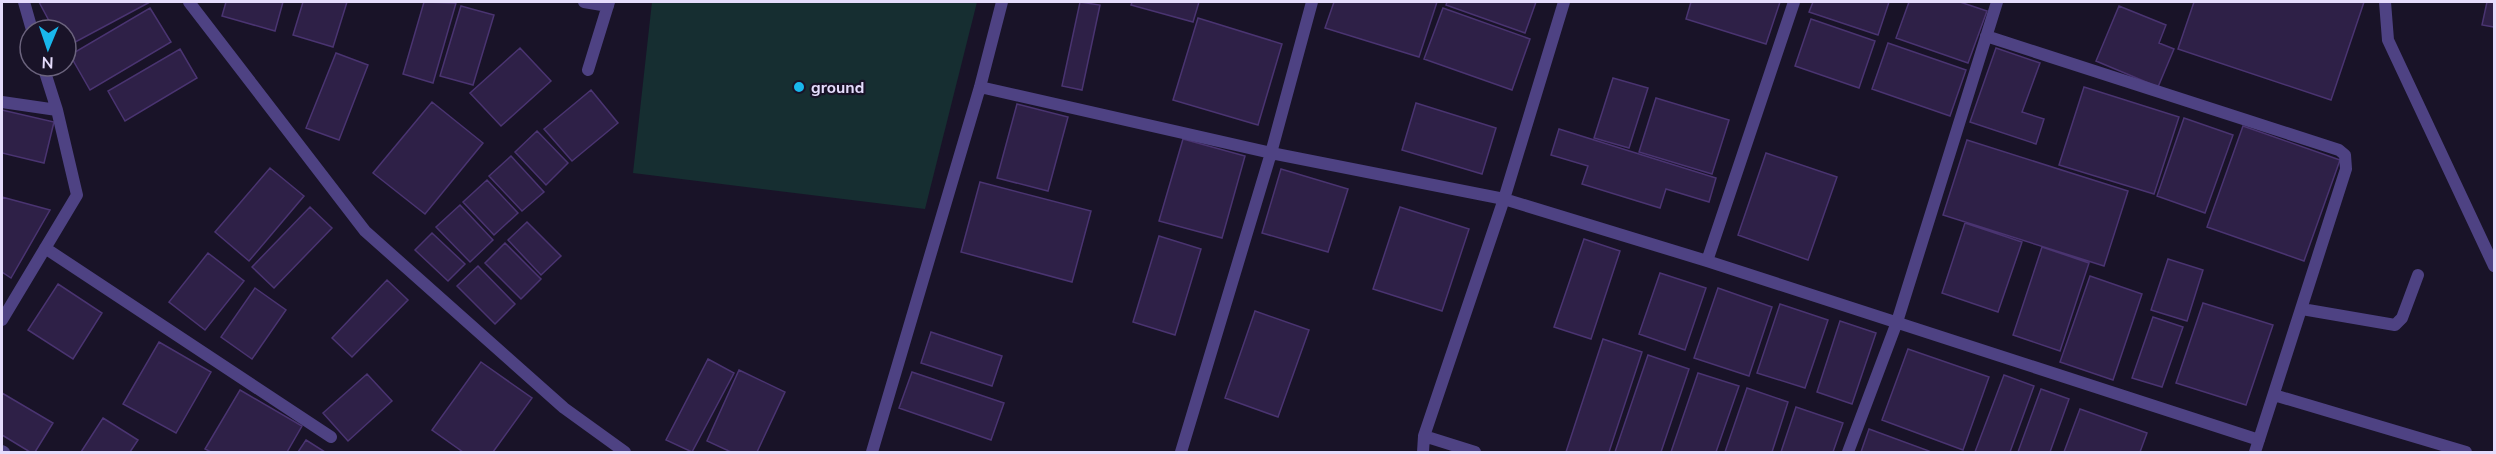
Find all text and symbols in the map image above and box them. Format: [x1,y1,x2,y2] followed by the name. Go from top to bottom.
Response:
[18,18,78,78] north arrow
[41,51,54,73] text: N
[811,77,864,99] place label: ground
[792,80,806,94] marker: ground

